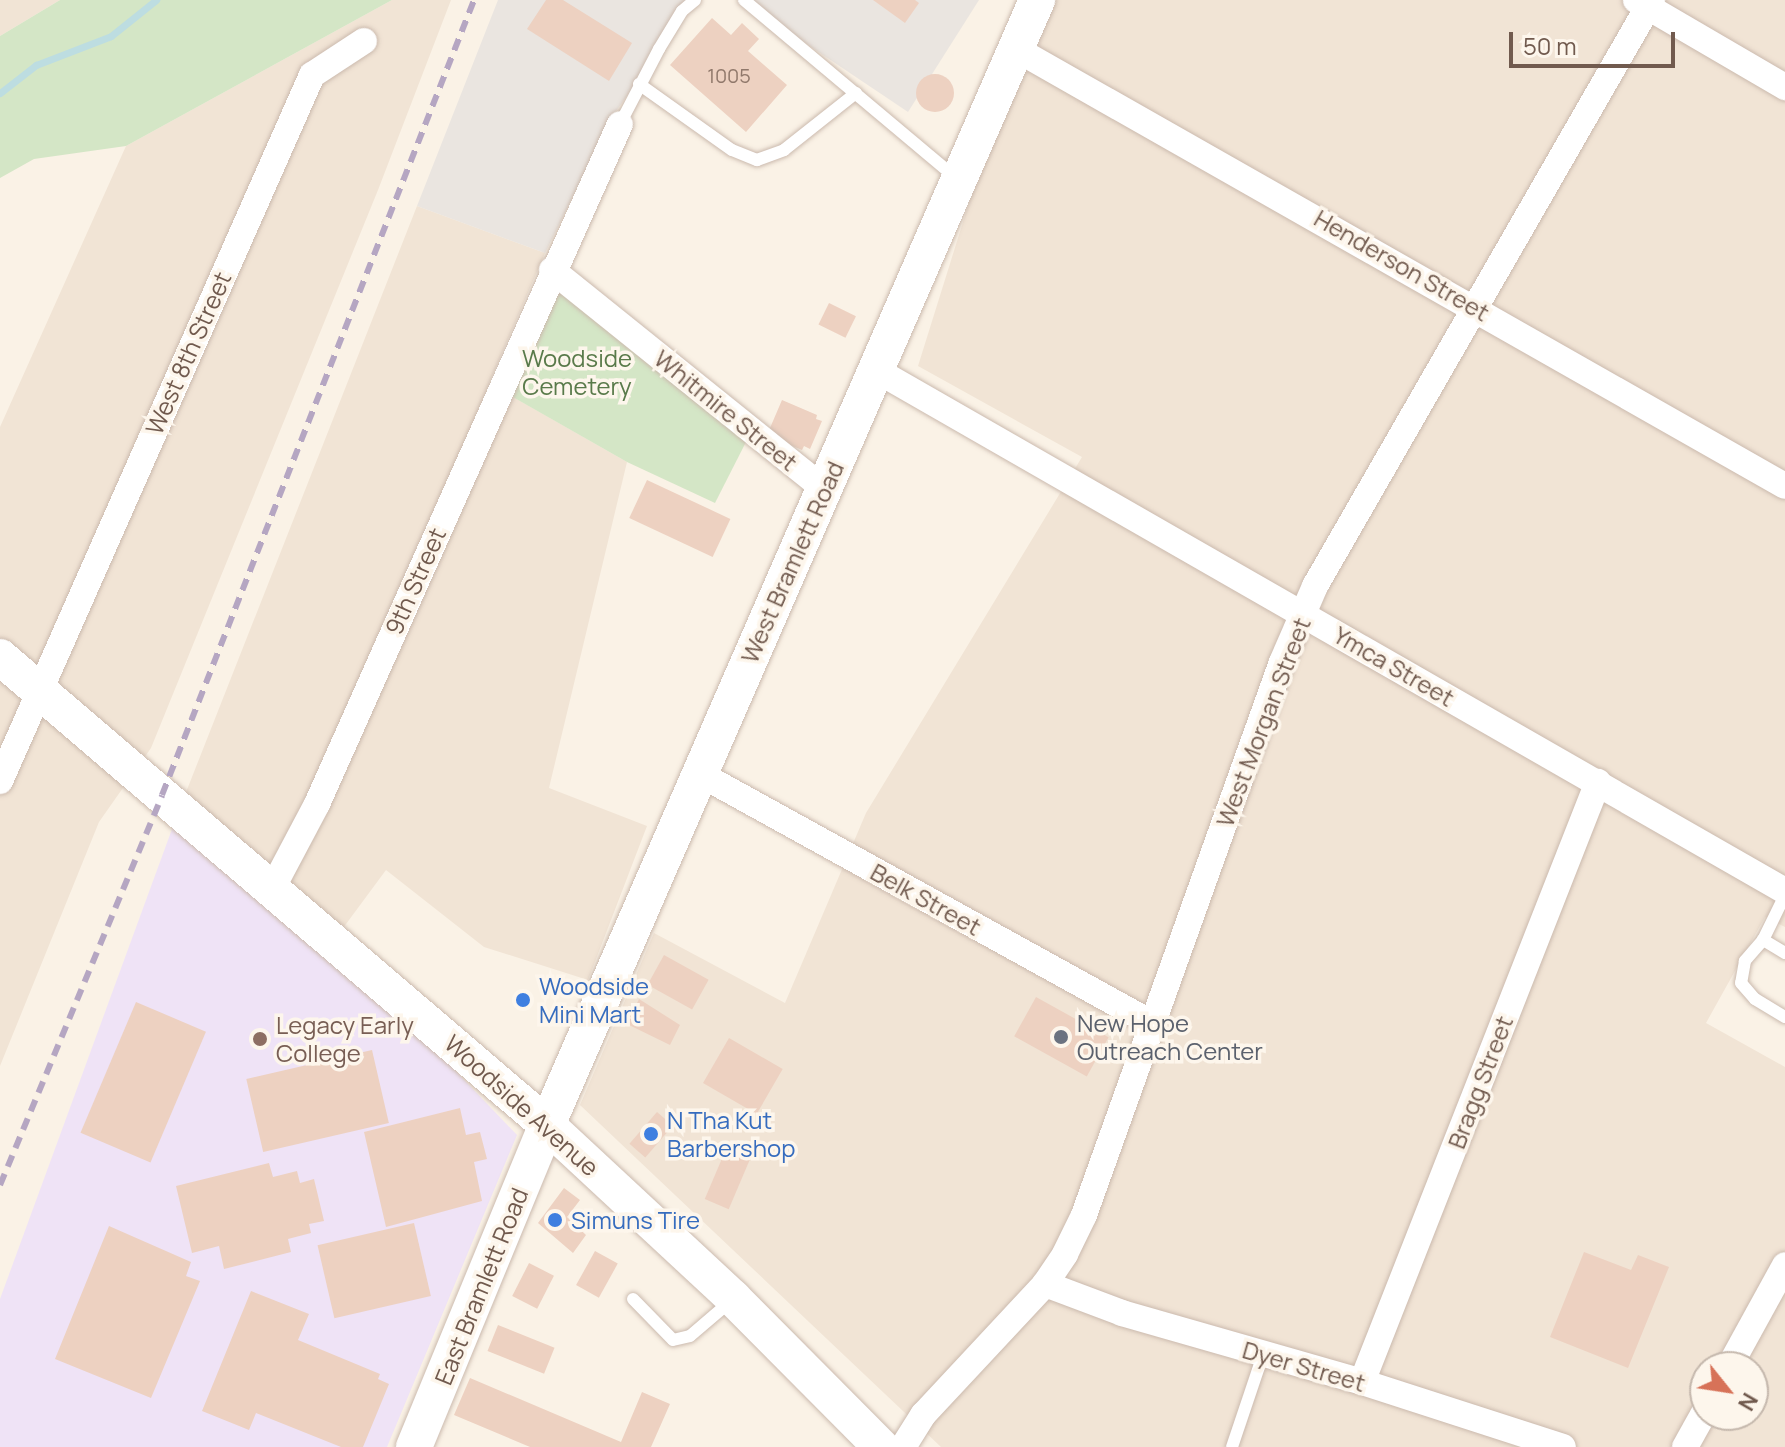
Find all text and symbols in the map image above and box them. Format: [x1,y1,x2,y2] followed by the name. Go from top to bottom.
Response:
[1513,16,1679,66] scale bar
[1523,29,1577,62] text: 50 m
[707,63,751,87] house number: 1005
[1309,203,1495,327] street label: Henderson Street
[139,267,237,439] street label: West 8th Street
[522,344,632,400] park label: Woodside Cemetery
[649,344,803,476] street label: Whitmire Street
[735,457,849,667] street label: West Bramlett Road
[379,523,451,639] street label: 9th Street
[1210,613,1316,831] street label: West Morgan Street
[1329,620,1459,712] street label: Ymca Street
[866,857,986,941] street label: Belk Street
[539,972,649,1028] place label: Woodside Mini Mart
[514,991,532,1009] marker: Woodside Mini Mart
[1077,1009,1263,1065] place label: New Hope Outreach Center
[276,1011,414,1067] place label: Legacy Early College
[1441,1012,1519,1152] street label: Bragg Street
[439,1028,605,1182] street label: Woodside Avenue
[1052,1028,1070,1046] marker: New Hope Outreach Center
[251,1030,269,1048] marker: Legacy Early College
[667,1106,795,1162] place label: N Tha Kut Barbershop
[642,1125,660,1143] marker: N Tha Kut Barbershop
[428,1183,534,1389] street label: East Bramlett Road
[571,1206,700,1234] place label: Simuns Tire
[546,1211,564,1229] marker: Simuns Tire
[1239,1335,1369,1397] street label: Dyer Street
[1689,1351,1769,1431] north arrow
[1731,1388,1765,1416] text: N

